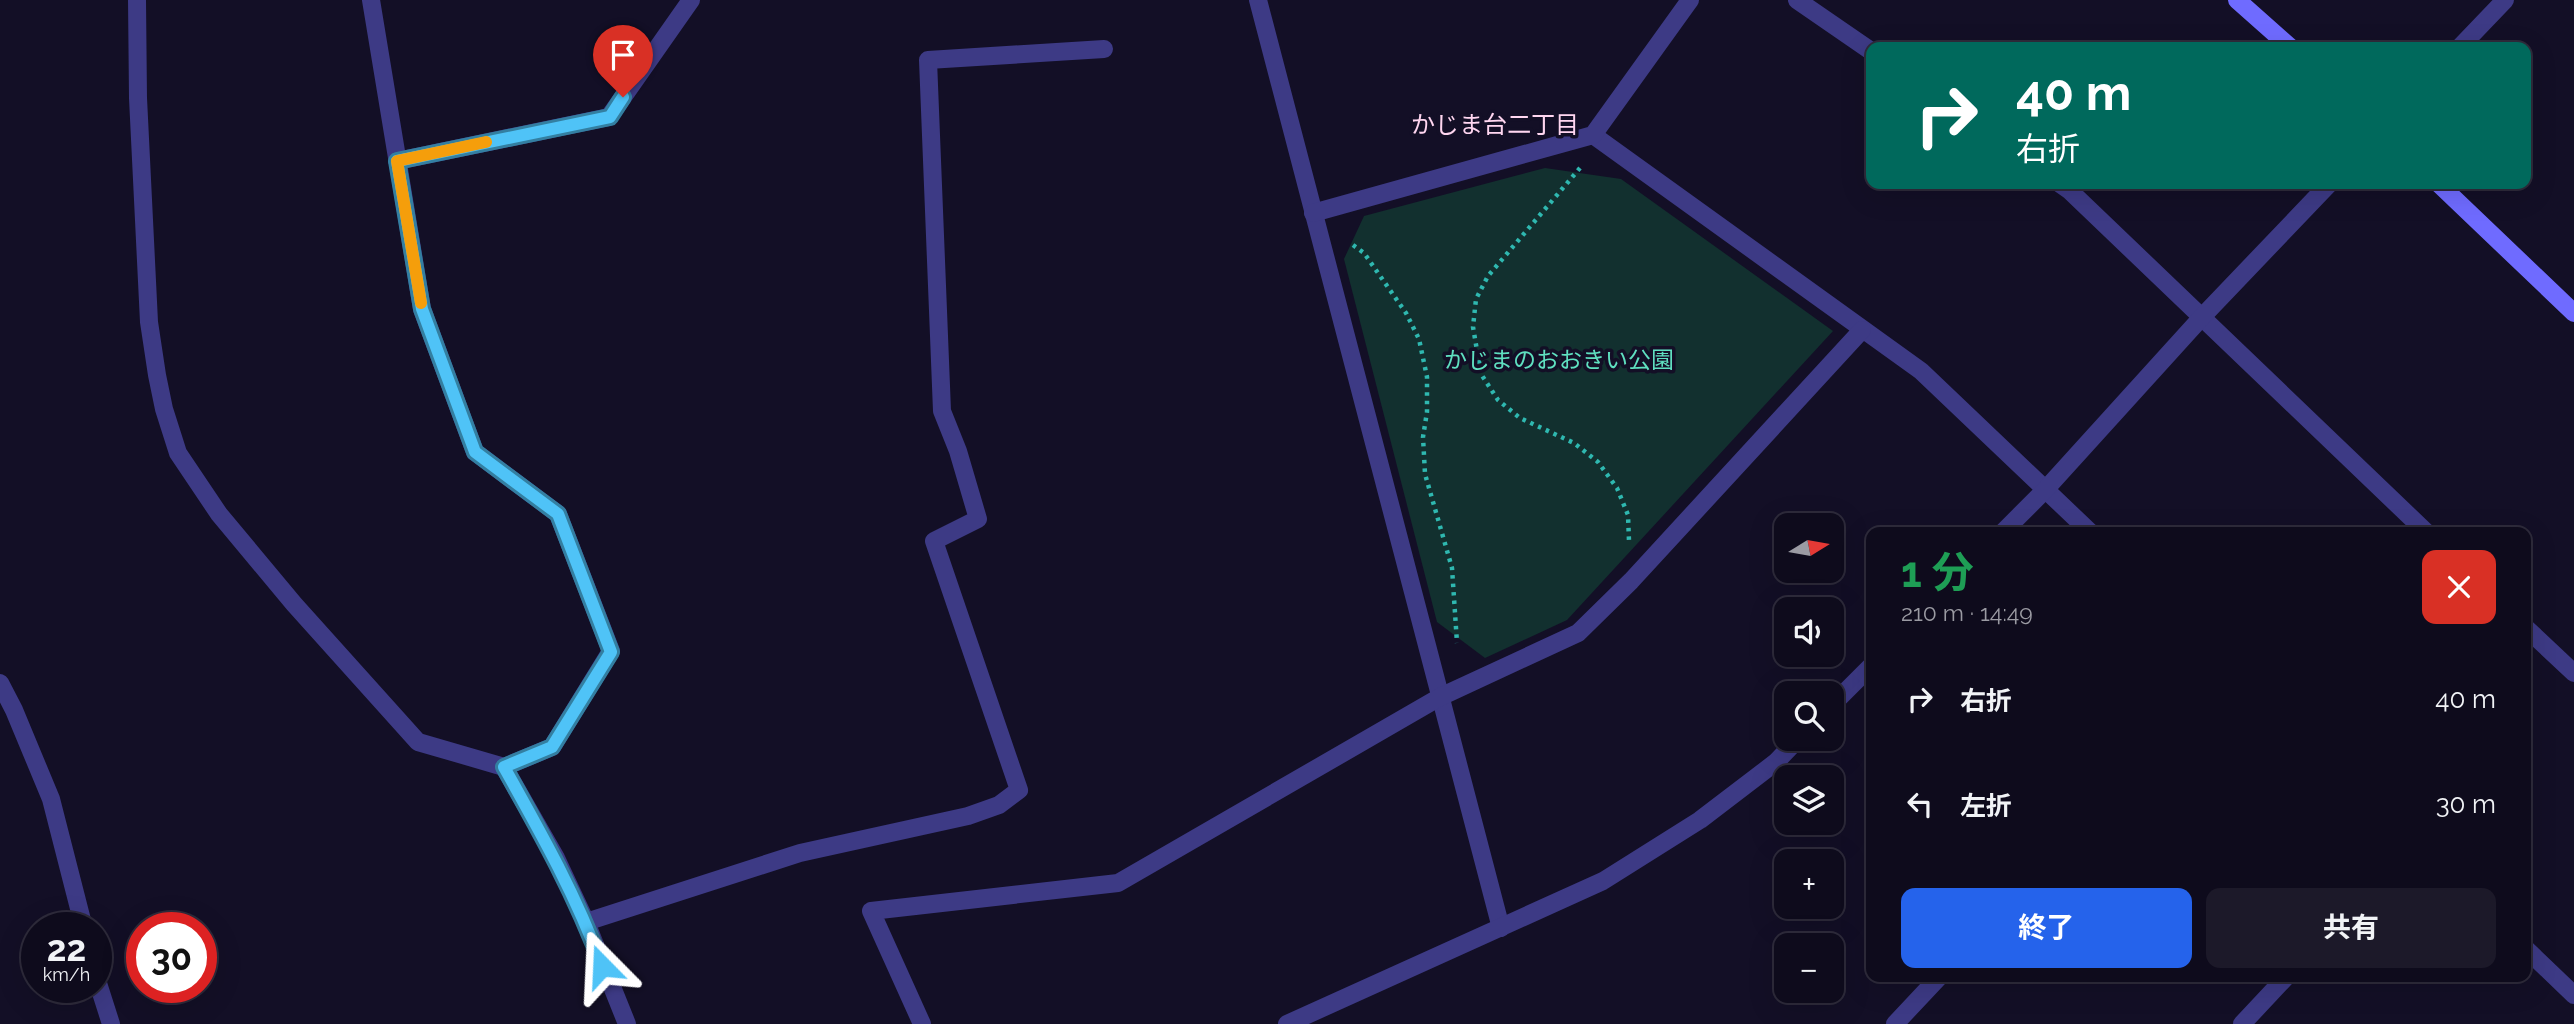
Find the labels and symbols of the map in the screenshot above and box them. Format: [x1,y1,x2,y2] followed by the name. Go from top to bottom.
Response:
[593,25,653,97] pin
[1411,110,1579,139] district label: かじま台二丁目
[1444,346,1674,373] park label: かじまのおおきい公園
[1774,513,1844,583] north arrow
[126,912,217,1003] speed limit sign: 30
[565,929,639,1003] position arrow

